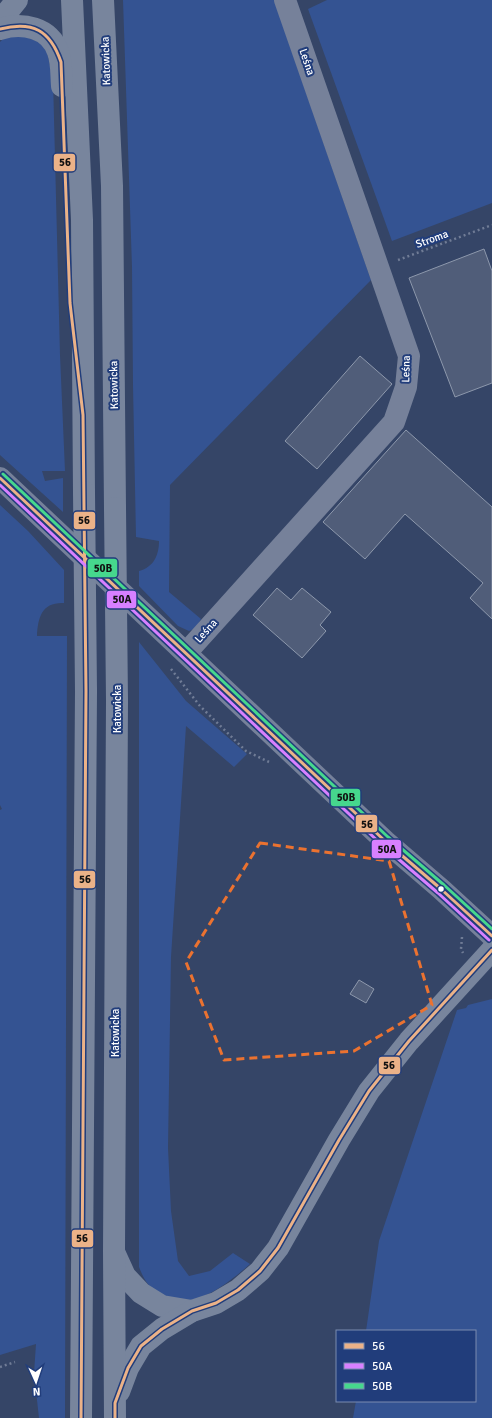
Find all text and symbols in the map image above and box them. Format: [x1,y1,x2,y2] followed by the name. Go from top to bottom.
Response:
[99,36,113,86] street label: Katowicka
[296,47,318,77] street label: Leśna
[53,153,76,172] line badge: 56
[59,156,71,169] text: 56
[414,227,451,251] street label: Stroma
[399,355,413,383] street label: Leśna
[107,360,121,409] street label: Katowicka
[73,511,96,530] line badge: 56
[78,514,90,527] text: 56
[87,558,118,578] line badge: 50B
[94,562,113,575] text: 50B
[106,590,137,609] line badge: 50A
[113,593,131,606] text: 50A
[192,616,220,646] street label: Leśna
[111,684,124,733] street label: Katowicka
[330,788,361,807] line badge: 50B
[337,791,356,804] text: 50B
[355,814,378,833] line badge: 56
[361,818,373,831] text: 56
[371,839,402,859] line badge: 50A
[378,843,396,856] text: 50A
[73,870,96,889] line badge: 56
[79,873,91,886] text: 56
[436,884,446,894] unlabelled marker
[109,1008,122,1057] street label: Katowicka
[378,1056,401,1075] line badge: 56
[383,1059,395,1072] text: 56
[71,1229,94,1248] line badge: 56
[76,1232,88,1245] text: 56
[336,1330,476,1402] legend
[372,1339,385,1354] text: 56
[372,1359,393,1374] text: 50A
[16,1362,56,1402] north arrow
[372,1379,392,1394] text: 50B
[32,1385,41,1398] text: N

